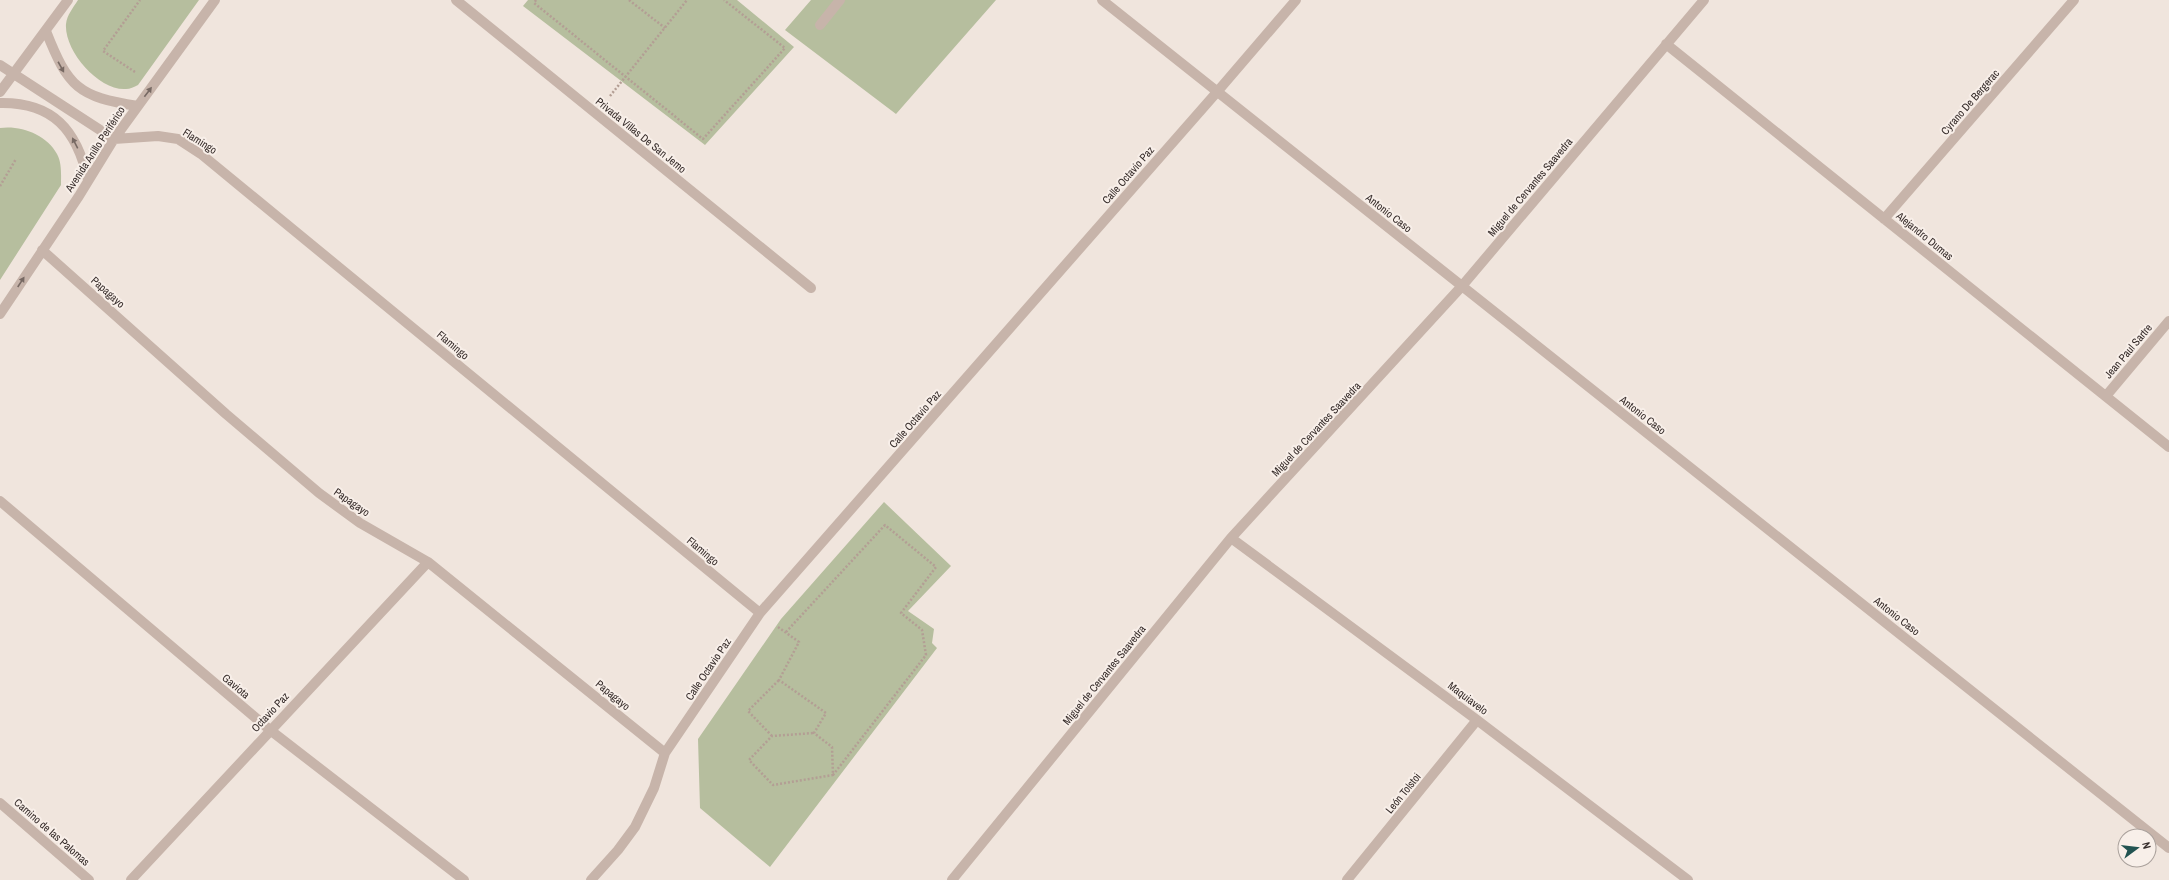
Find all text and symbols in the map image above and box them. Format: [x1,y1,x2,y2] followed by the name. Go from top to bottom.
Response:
[58,61,65,73] one-way arrow
[1938,66,2003,138] street label: Cyrano De Bergerac
[144,87,152,98] one-way arrow
[593,94,689,176] street label: Privada Villas De San Jemo
[62,104,128,195] street label: Avenida Anillo Periférico
[180,125,220,157] street label: Flamingo
[1485,135,1575,239] street label: Miguel de Cervantes Saavedra
[72,137,78,149] one-way arrow
[1099,143,1157,207] street label: Calle Octavio Paz
[1362,190,1415,235] street label: Antonio Caso
[1893,208,1957,264] street label: Alejandro Dumas
[88,273,128,311] street label: Papagayo
[18,276,25,288] one-way arrow
[2101,321,2155,381] street label: Jean Paul Sartre
[434,328,472,362] street label: Flamingo
[1268,379,1364,479] street label: Miguel de Cervantes Saavedra
[886,387,944,451] street label: Calle Octavio Paz
[1616,392,1669,437] street label: Antonio Caso
[331,485,373,519] street label: Papagayo
[684,534,722,568] street label: Flamingo
[1870,593,1923,638] street label: Antonio Caso
[1059,622,1149,728] street label: Miguel de Cervantes Saavedra
[682,635,734,703] street label: Calle Octavio Paz
[219,670,253,702] street label: Gaviota
[593,677,633,713] street label: Papagayo
[1445,678,1491,718] street label: Maquiavelo
[248,689,292,735] street label: Octavio Paz
[1382,770,1424,816] street label: León Tolstoi
[11,795,93,869] street label: Camino de las Palomas
[2117,828,2157,868] north arrow
[2139,840,2154,850] text: N

